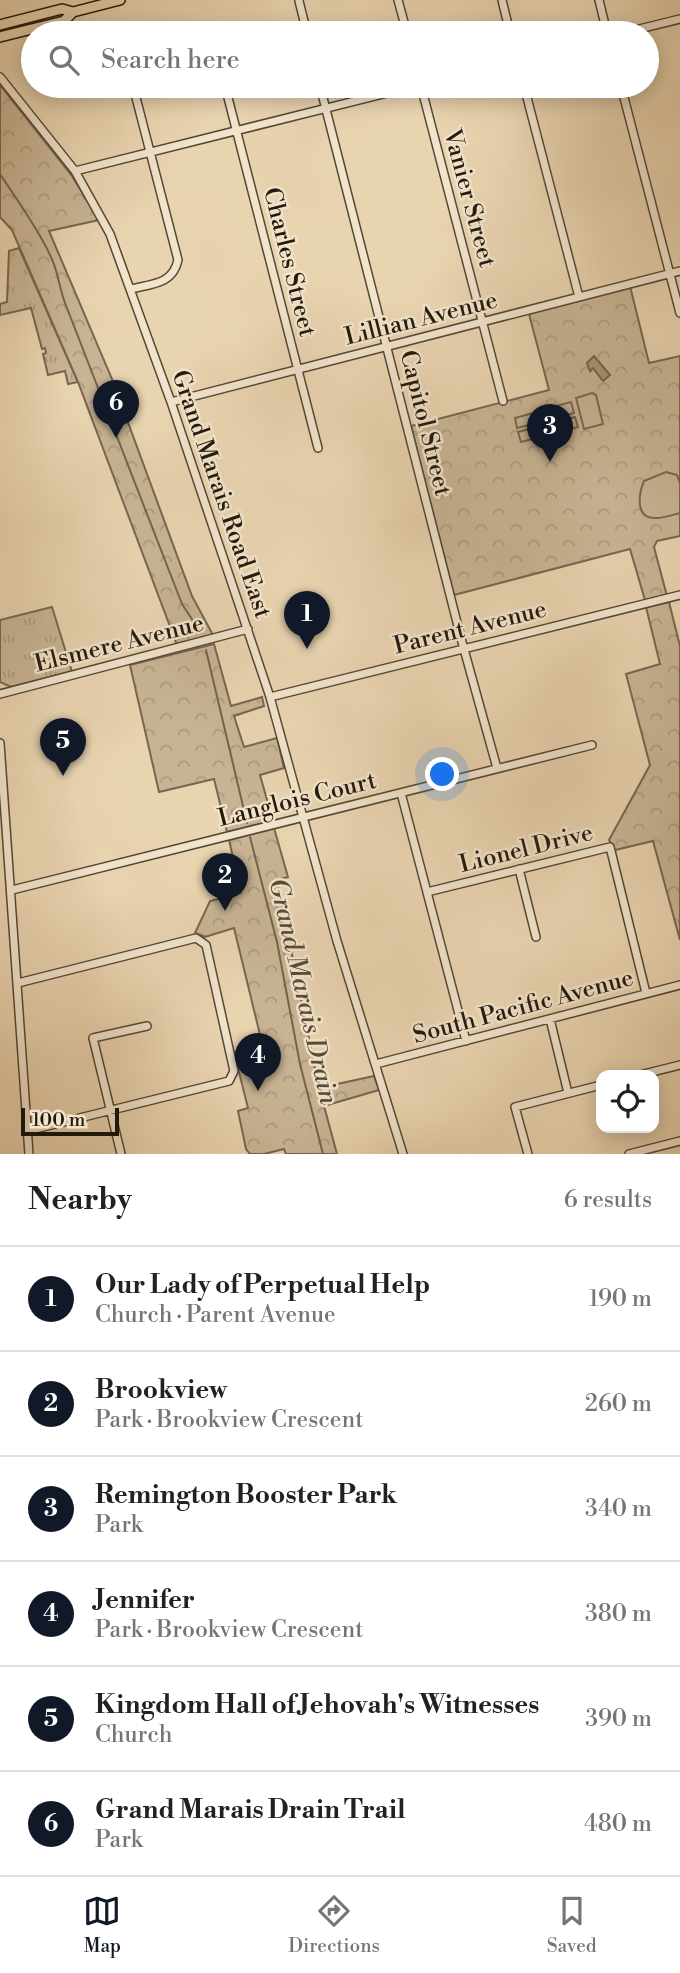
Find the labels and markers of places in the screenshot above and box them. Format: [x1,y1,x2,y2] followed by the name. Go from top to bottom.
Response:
[93,380,139,438] pin: 6
[527,404,573,462] pin: 3
[284,591,330,649] pin: 1
[40,718,86,776] pin: 5
[202,853,248,911] pin: 2
[235,1033,281,1091] pin: 4

